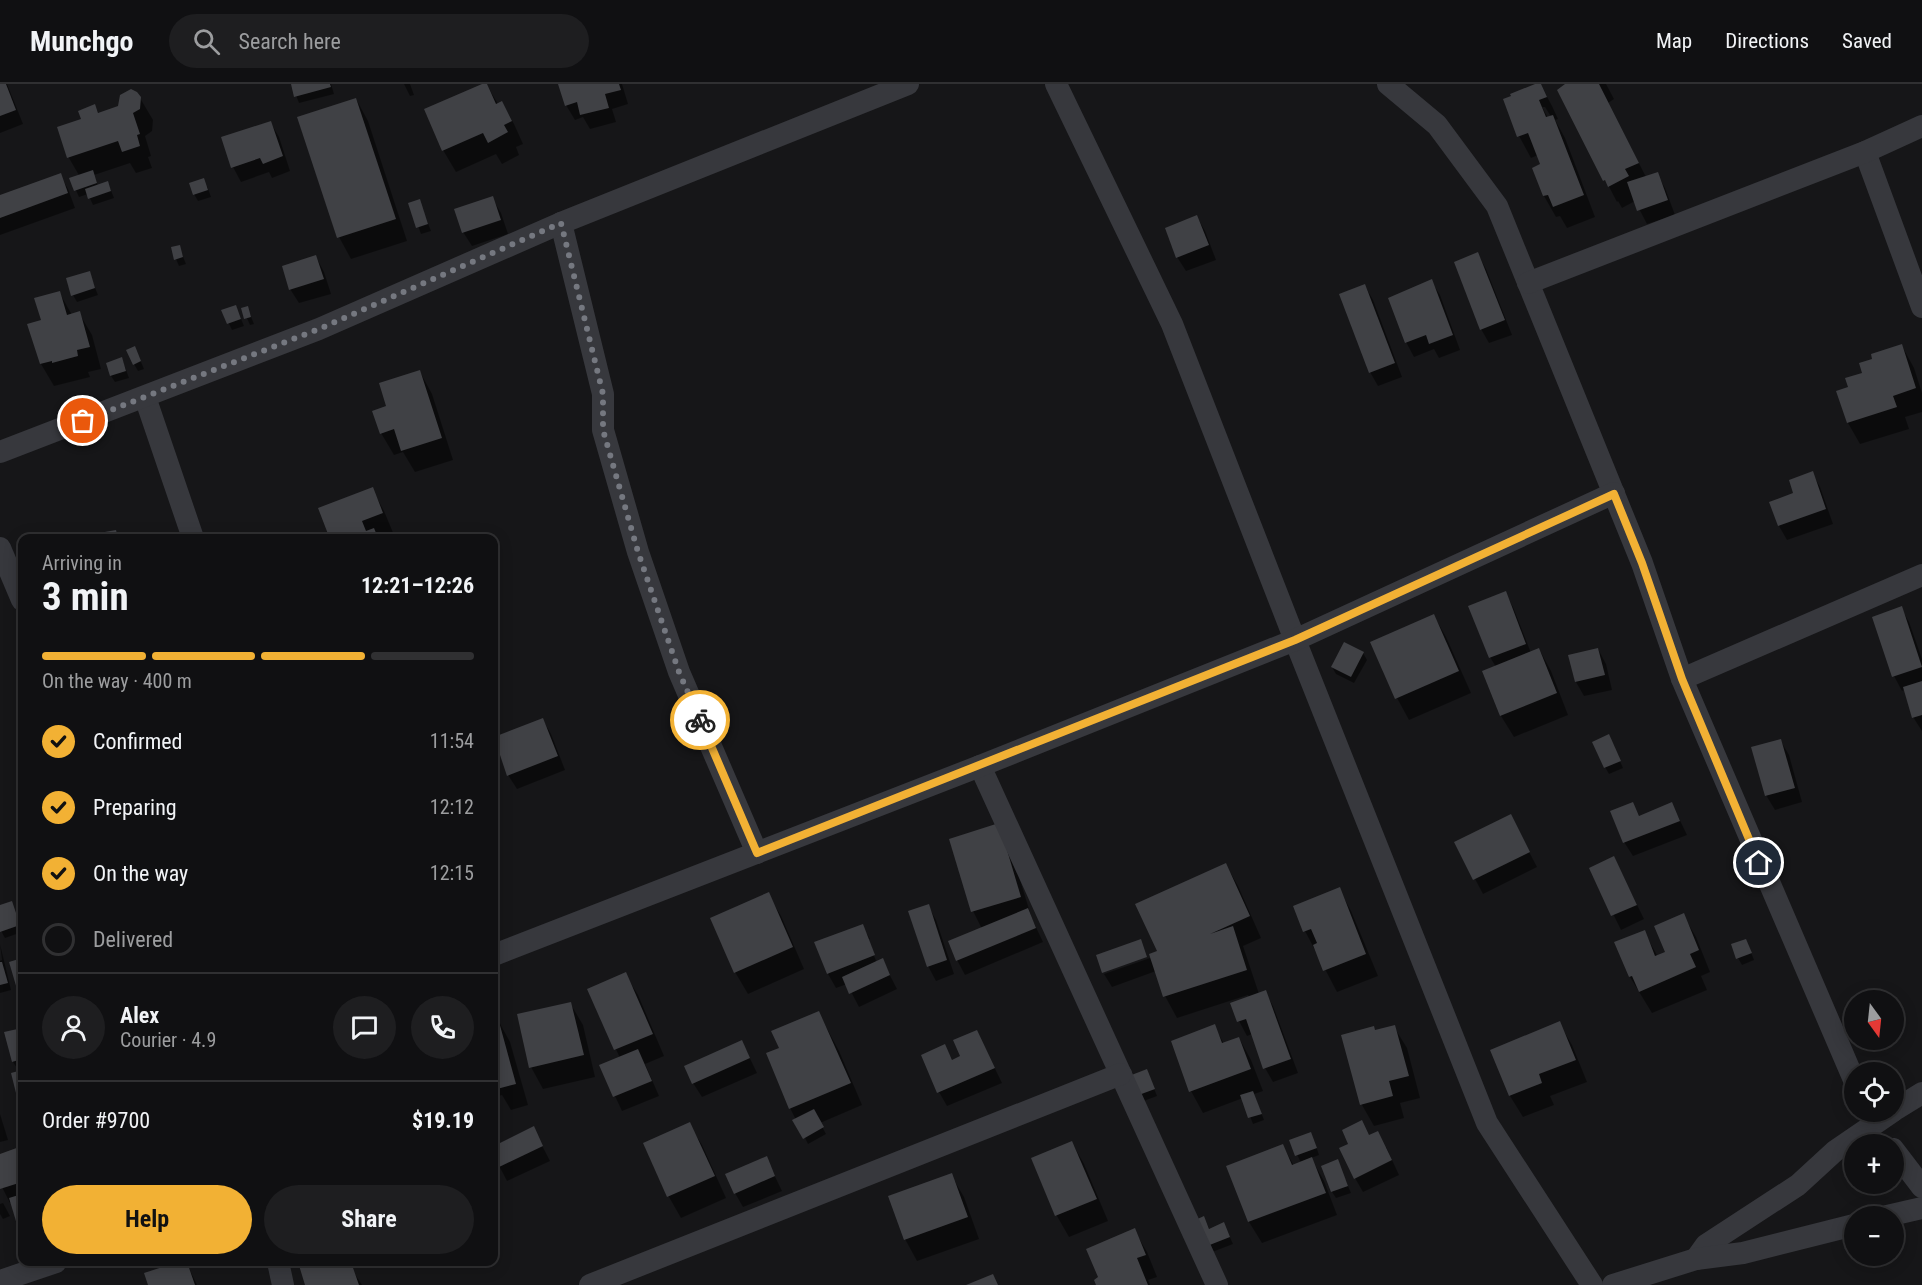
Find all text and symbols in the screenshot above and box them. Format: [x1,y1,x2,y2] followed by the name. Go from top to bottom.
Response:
[169,14,589,68] search box
[30,25,133,58] text: Munchgo
[190,25,223,58] icon: search
[238,29,341,54] text: Search here
[1656,29,1692,53] text: Map
[1725,29,1809,53] text: Directions
[1842,29,1892,53] text: Saved
[57,395,108,446] pin
[66,404,99,437] icon: bag
[42,551,122,575] text: Arriving in
[361,573,474,598] text: 12:21–12:26
[42,574,129,620] text: 3 min
[42,669,192,693] text: On the way · 400 m
[670,690,730,750] courier
[684,704,717,737] icon: bike
[42,725,75,758] icon: check
[93,729,182,754] text: Confirmed
[430,729,474,753] text: 11:54
[42,791,75,824] icon: check
[93,795,177,820] text: Preparing
[430,795,474,819] text: 12:12
[1733,837,1784,888] pin
[1742,846,1775,879] icon: home
[42,857,75,890] icon: check
[93,861,188,886] text: On the way
[430,861,474,885] text: 12:15
[93,927,173,952] text: Delivered
[1844,990,1904,1050] north arrow
[1844,990,1904,1266] map controls
[42,996,105,1059] button: person
[333,996,396,1059] button: chat
[411,996,474,1059] button: phone
[120,1003,159,1028] text: Alex
[120,1028,216,1052] text: Courier · 4.9
[1844,1062,1904,1122] button: locate
[42,1108,150,1133] text: Order #9700
[412,1108,474,1133] text: $19.19
[1844,1134,1904,1194] button: +
[42,1185,252,1254] button: Help
[264,1185,474,1254] button: Share
[1844,1206,1904,1266] button: −

